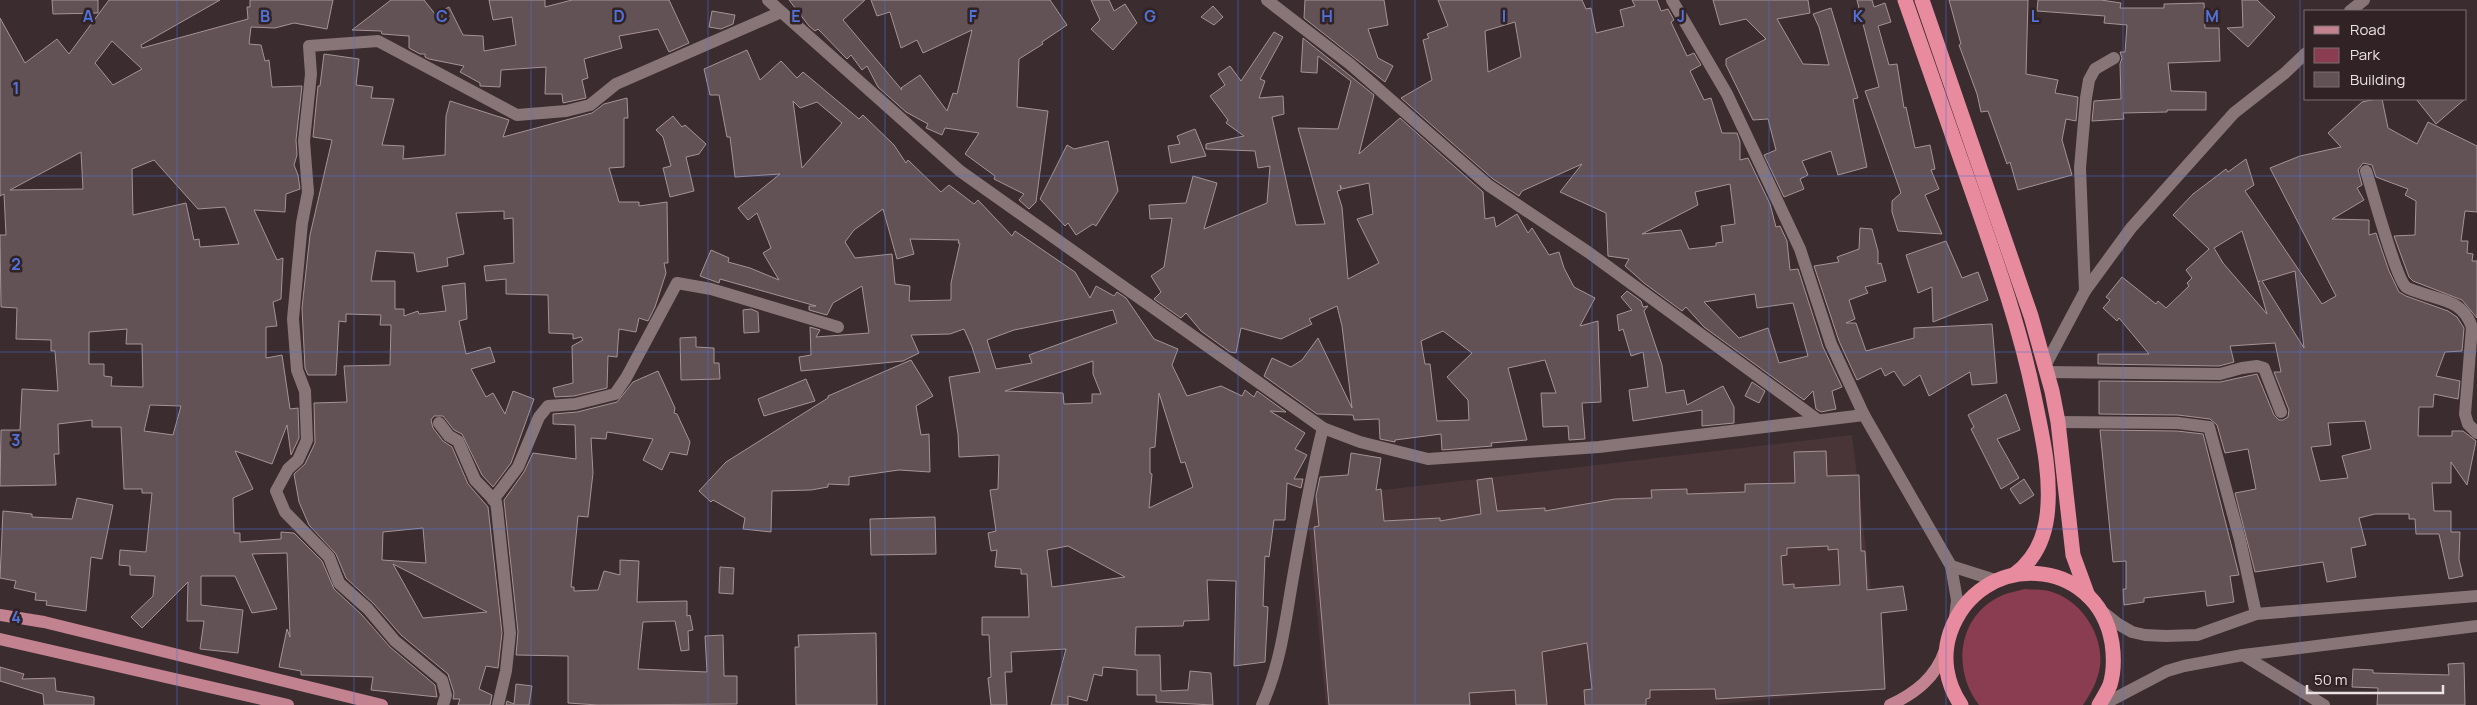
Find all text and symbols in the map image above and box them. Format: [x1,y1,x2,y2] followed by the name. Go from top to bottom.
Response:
[83,5,94,27] text: A
[260,5,270,27] text: B
[436,5,448,27] text: C
[613,5,625,27] text: D
[791,5,801,27] text: E
[969,5,978,27] text: F
[1144,5,1156,27] text: G
[1321,5,1333,27] text: H
[1502,5,1506,27] text: I
[1677,5,1685,27] text: J
[1853,5,1864,27] text: K
[2031,5,2040,27] text: L
[2205,5,2219,27] text: M
[2304,10,2467,100] legend
[2350,19,2386,40] text: Road
[2350,44,2380,65] text: Park
[2350,69,2405,90] text: Building
[12,77,20,99] text: 1
[11,253,21,275] text: 2
[11,429,21,451] text: 3
[11,606,21,628] text: 4
[2307,662,2443,694] scale bar
[2314,669,2348,690] text: 50 m

